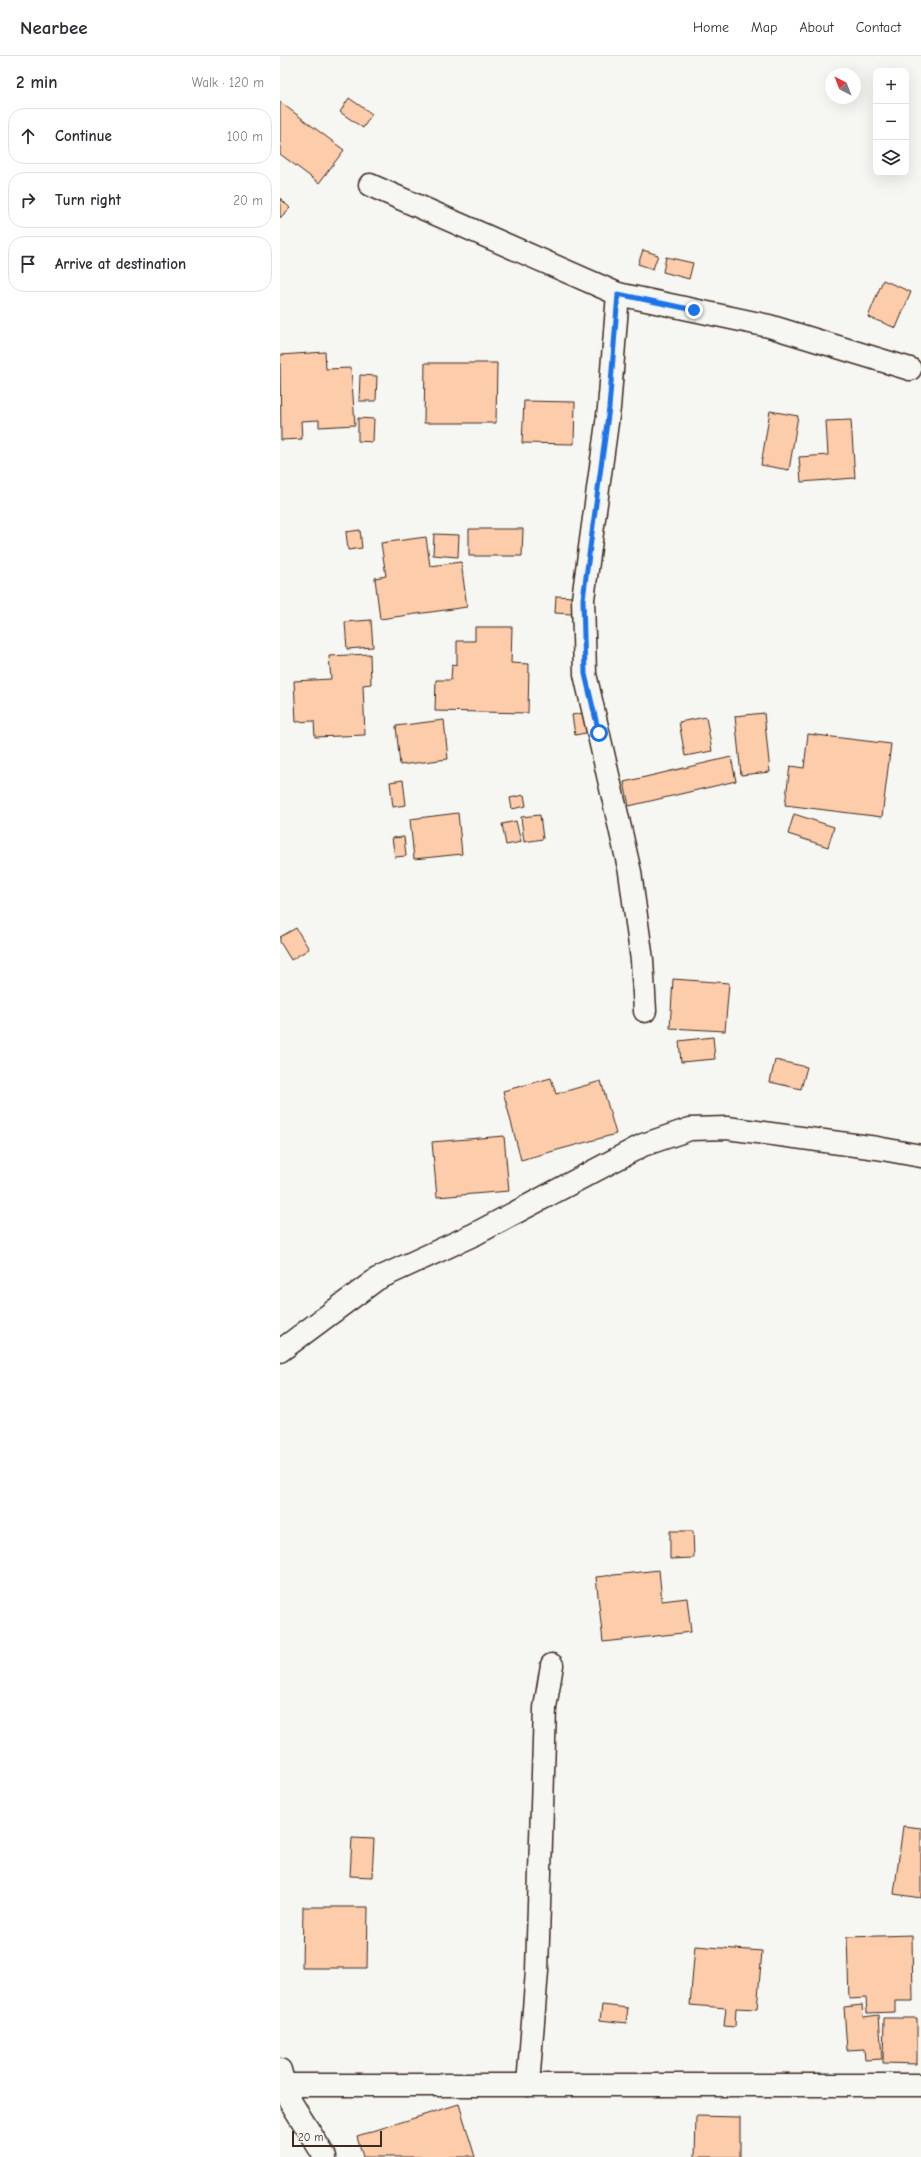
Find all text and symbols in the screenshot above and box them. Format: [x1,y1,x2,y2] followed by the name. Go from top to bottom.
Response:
[20,17,88,39] text: Nearbee
[693,19,729,36] text: Home
[751,19,777,36] text: Map
[799,19,834,36] text: About
[856,19,901,36] text: Contact
[825,68,861,104] north arrow
[873,68,909,176] map controls
[873,68,909,104] button: +
[16,73,57,92] text: 2 min
[192,75,264,90] text: Walk · 120 m
[873,104,909,140] button: −
[17,125,39,147] icon: ahead
[55,127,112,145] text: Continue
[227,129,263,144] text: 100 m
[873,140,909,176] button: layers
[17,189,39,211] icon: right
[55,191,121,209] text: Turn right
[233,193,263,208] text: 20 m
[17,253,39,275] icon: arrive
[55,255,186,273] text: Arrive at destination
[685,301,703,319] route end
[590,724,608,742] route start
[292,2129,382,2148] scale bar
[298,2131,323,2144] text: 20 m

